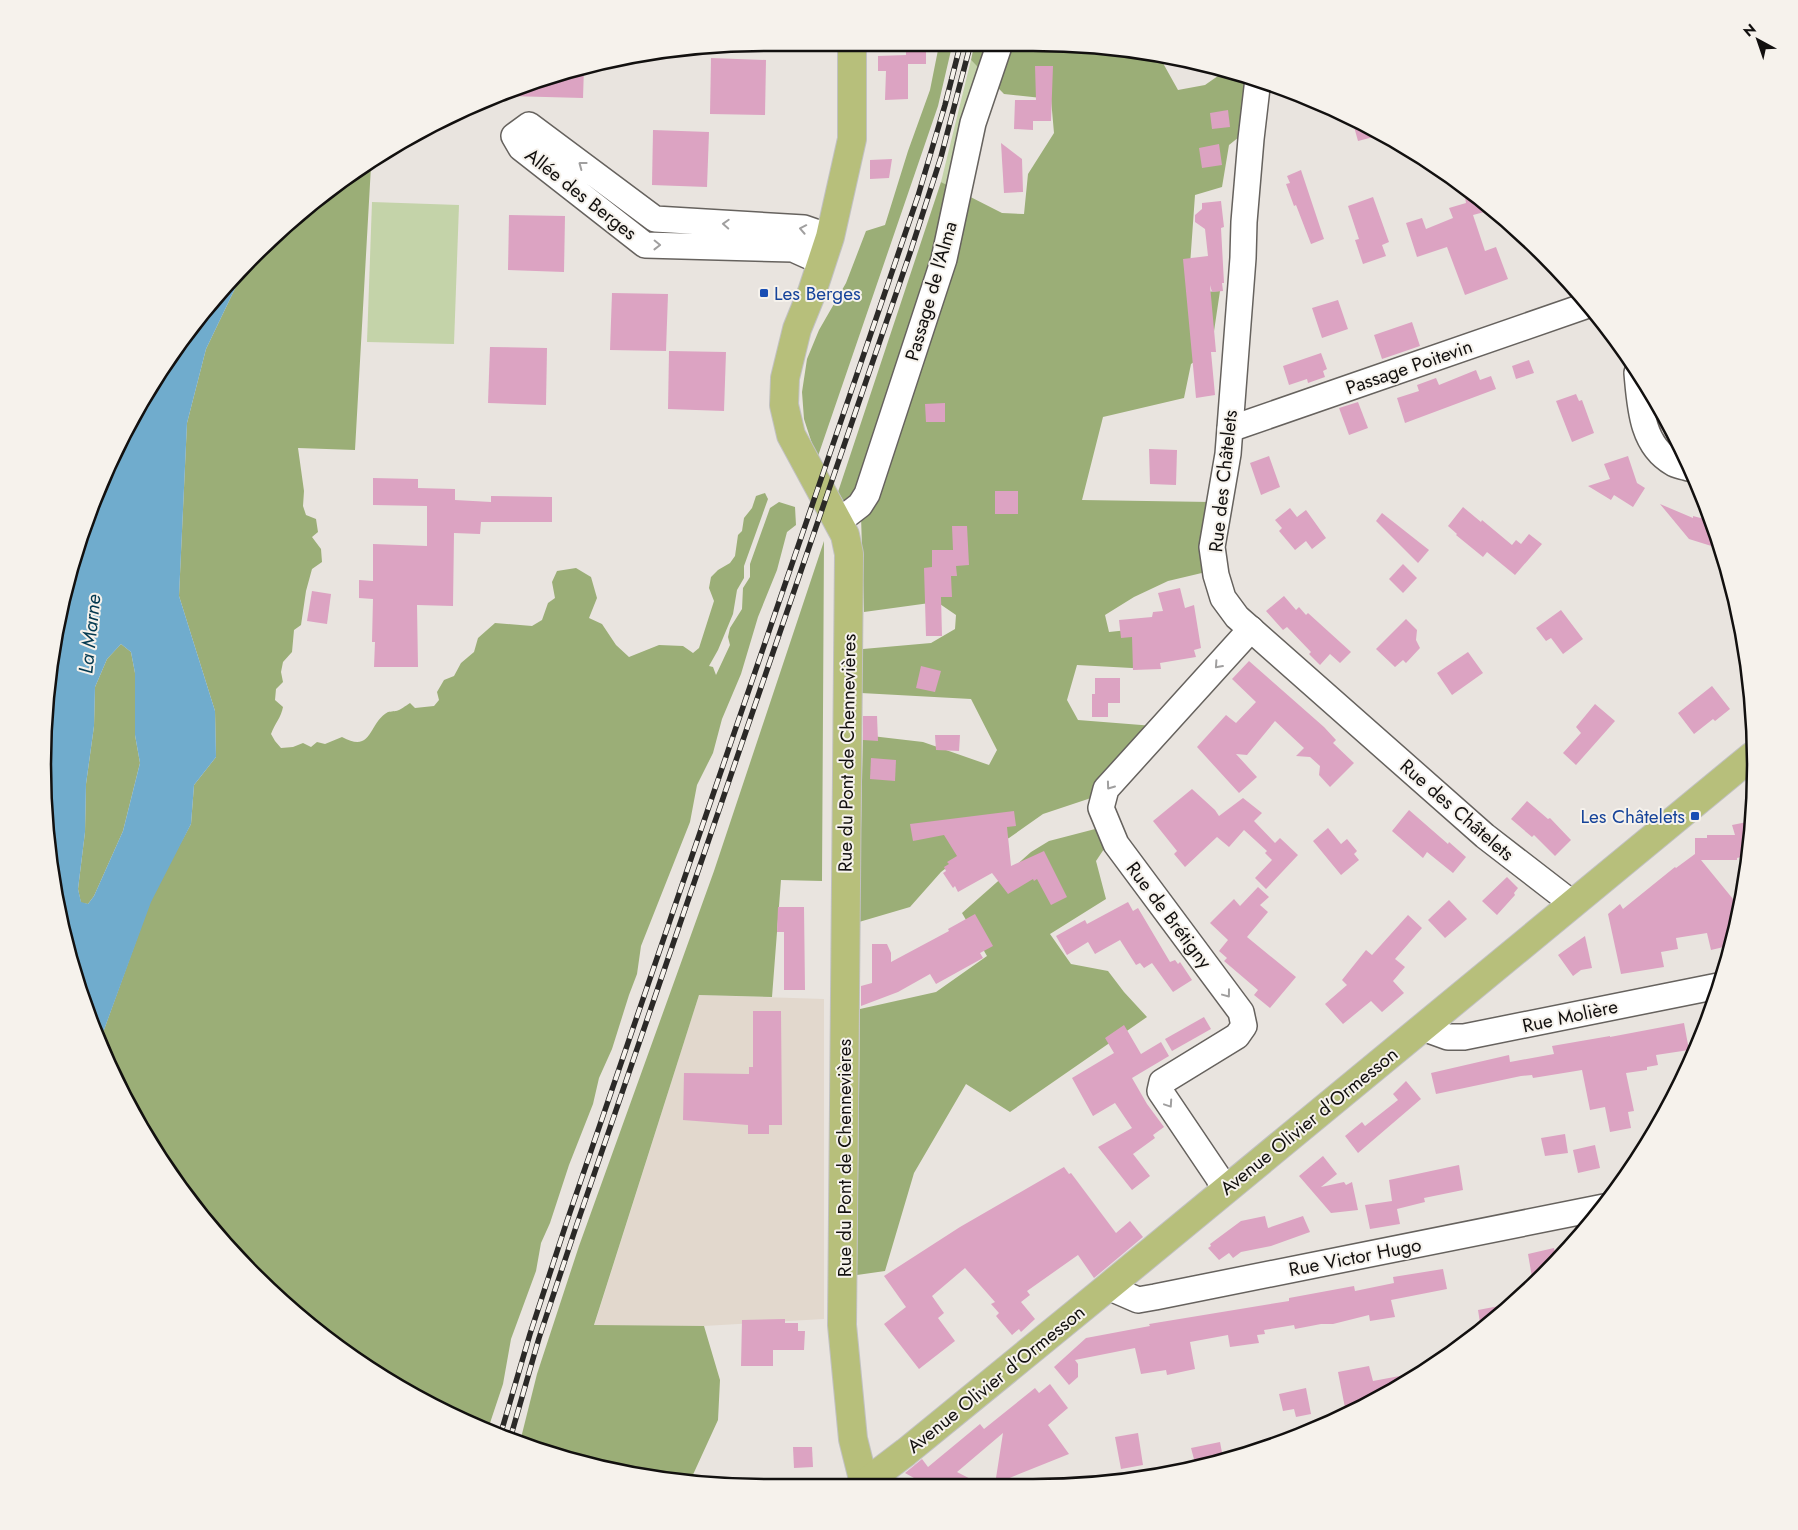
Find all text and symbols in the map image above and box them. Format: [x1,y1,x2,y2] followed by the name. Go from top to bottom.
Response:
[1733,15,1783,65] north arrow
[1739,19,1760,41] text: N
[519,142,643,247] street label: Allée des Berges
[579,162,588,170] one-way arrow
[722,218,730,229] one-way arrow
[898,218,964,364] street label: Passage de l'Alma
[798,224,807,235] one-way arrow
[653,240,661,250] one-way arrow
[774,280,861,307] place label: Les Berges
[758,287,770,299] marker: Les Berges
[1342,333,1476,401] street label: Passage Poitevin
[1202,408,1244,554] street label: Rue des Châtelets
[71,593,109,675] water label: La Marne
[831,633,863,872] street label: Rue du Pont de Chennevières
[1215,659,1224,668] one-way arrow
[1394,753,1520,867] street label: Rue des Châtelets
[1107,780,1116,790] one-way arrow
[1580,803,1685,830] place label: Les Châtelets
[1689,810,1701,822] marker: Les Châtelets
[1120,856,1219,975] street label: Rue de Brétigny
[1221,988,1230,998] one-way arrow
[1520,993,1620,1039] street label: Rue Molière
[831,1038,858,1277] street label: Rue du Pont de Chennevières
[1214,1041,1404,1201] street label: Avenue Olivier d'Ormesson
[1163,1098,1172,1108] one-way arrow
[1286,1231,1424,1283] street label: Rue Victor Hugo
[901,1299,1091,1459] street label: Avenue Olivier d'Ormesson

